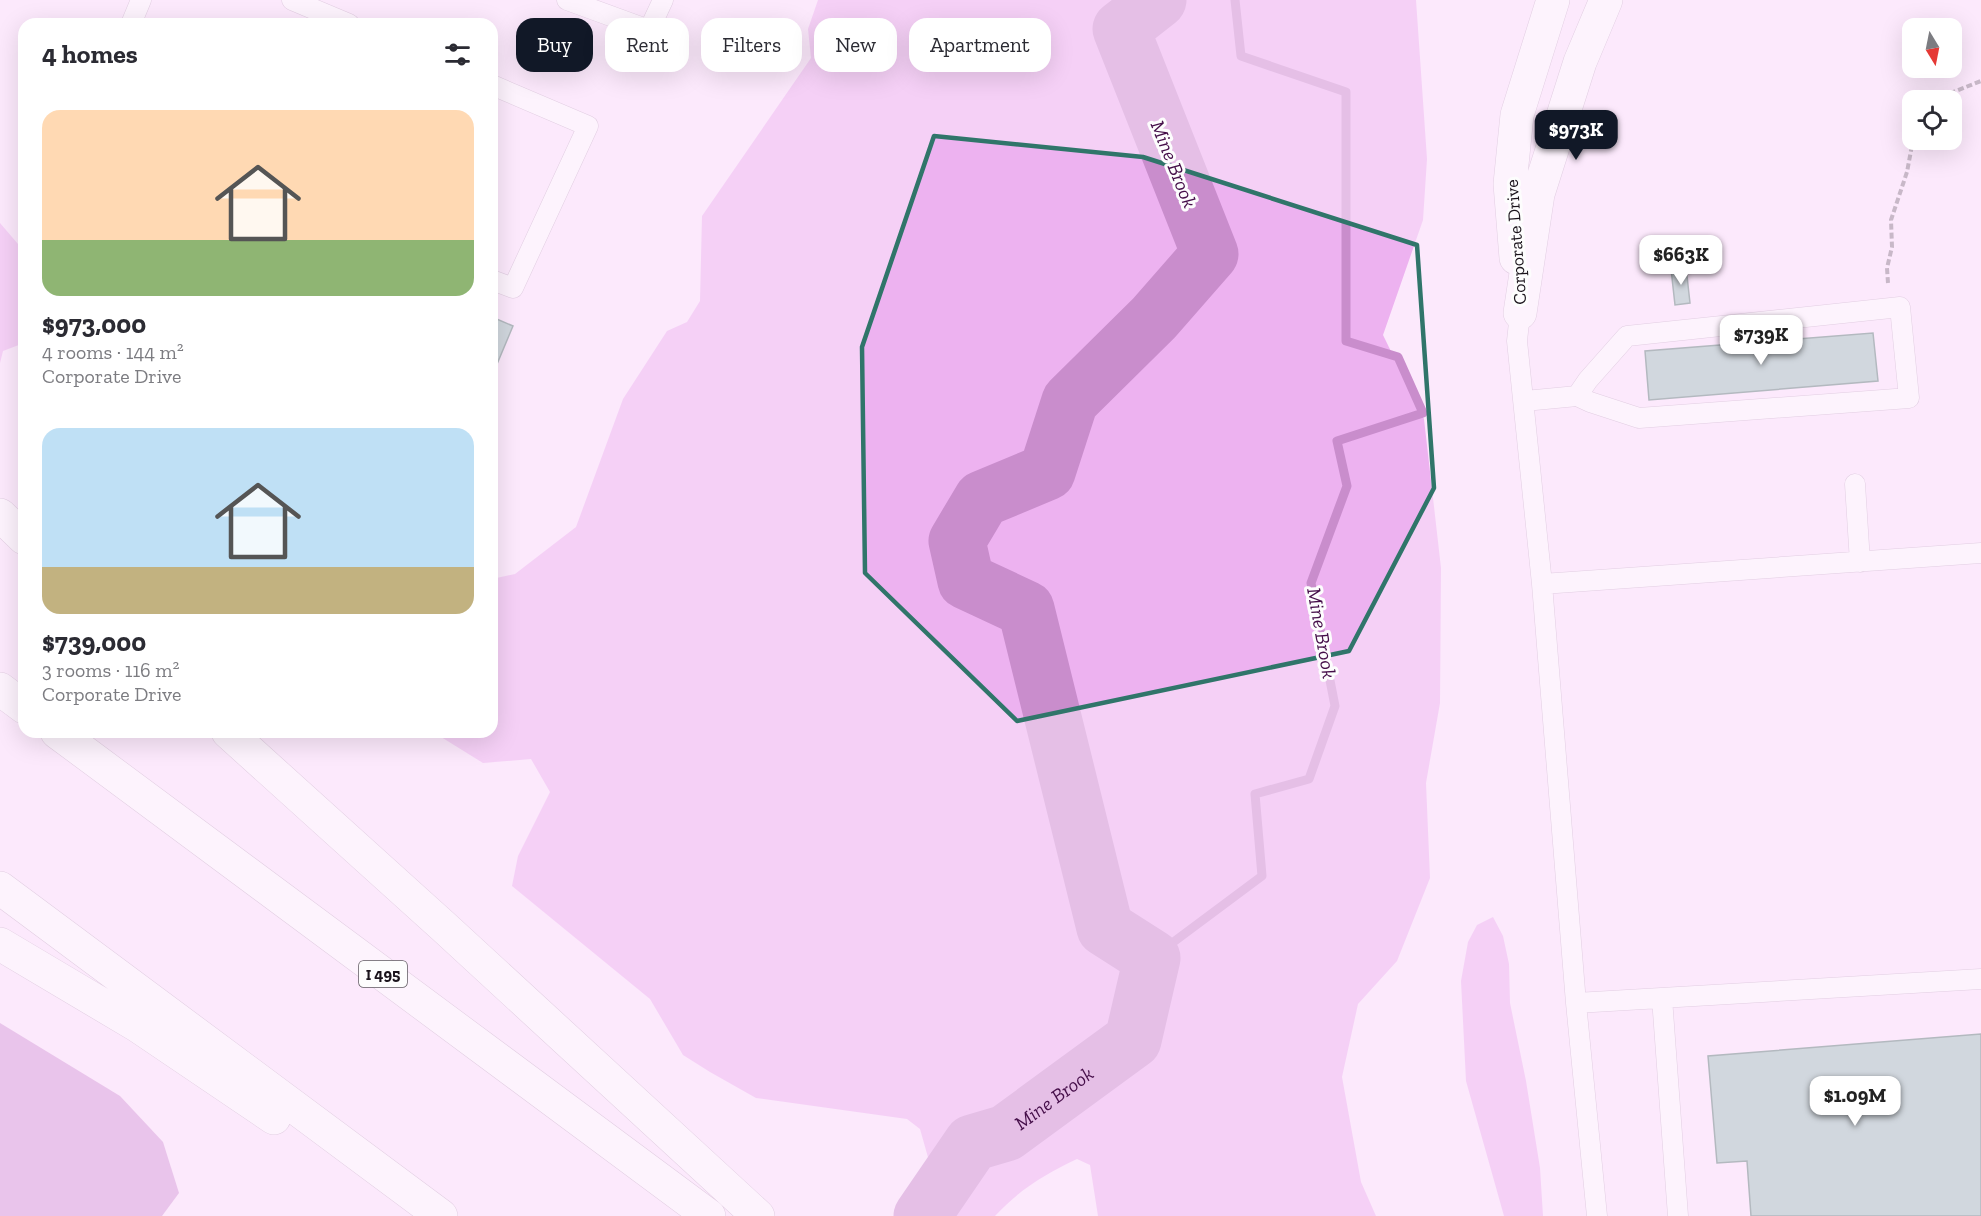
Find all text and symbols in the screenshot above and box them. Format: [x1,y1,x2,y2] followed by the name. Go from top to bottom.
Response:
[516,18,593,72] chip: Buy
[605,18,689,72] chip: Rent
[701,18,802,72] chip: Filters
[814,18,897,72] chip: New
[909,18,1051,72] chip: Apartment
[1902,18,1962,78] north arrow
[1902,18,1962,150] map controls
[42,38,138,70] text: 4 homes
[441,38,474,71] icon: filters
[1902,90,1962,150] button: locate
[1534,110,1618,161] pin: $973K
[1146,117,1202,211] water label: Mine Brook
[1549,117,1603,141] text: $973K
[204,149,312,257] icon: home
[1501,179,1531,305] street label: Corporate Drive
[1639,235,1723,286] pin: $663K
[1653,242,1709,266] text: $663K
[42,308,146,340] text: $973,000
[1719,315,1803,366] pin: $739K
[1734,322,1788,346] text: $739K
[42,340,184,364] text: 4 rooms · 144 m²
[42,364,181,388] text: Corporate Drive
[204,467,312,575] icon: home
[1302,586,1342,680] water label: Mine Brook
[42,626,146,658] text: $739,000
[42,658,179,682] text: 3 rooms · 116 m²
[42,682,181,706] text: Corporate Drive
[359,961,407,987] road number: I 495
[1009,1061,1098,1135] water label: Mine Brook
[1806,1076,1904,1127] pin: $1.09M
[1824,1083,1886,1107] text: $1.09M

